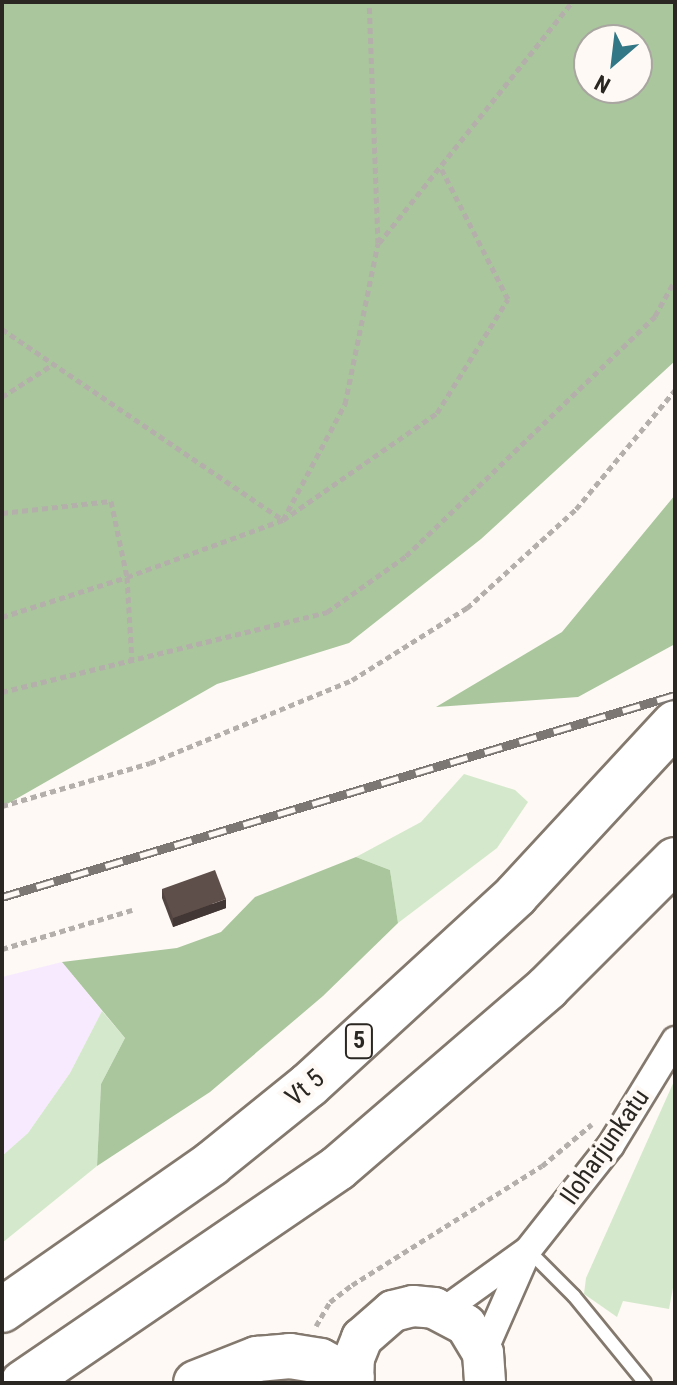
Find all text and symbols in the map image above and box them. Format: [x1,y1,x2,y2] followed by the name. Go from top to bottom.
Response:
[573,24,653,104] north arrow
[591,70,614,98] text: N
[343,1021,375,1061] road number: 5
[279,1063,331,1113] street label: Vt 5
[554,1083,656,1211] street label: Iloharjunkatu

